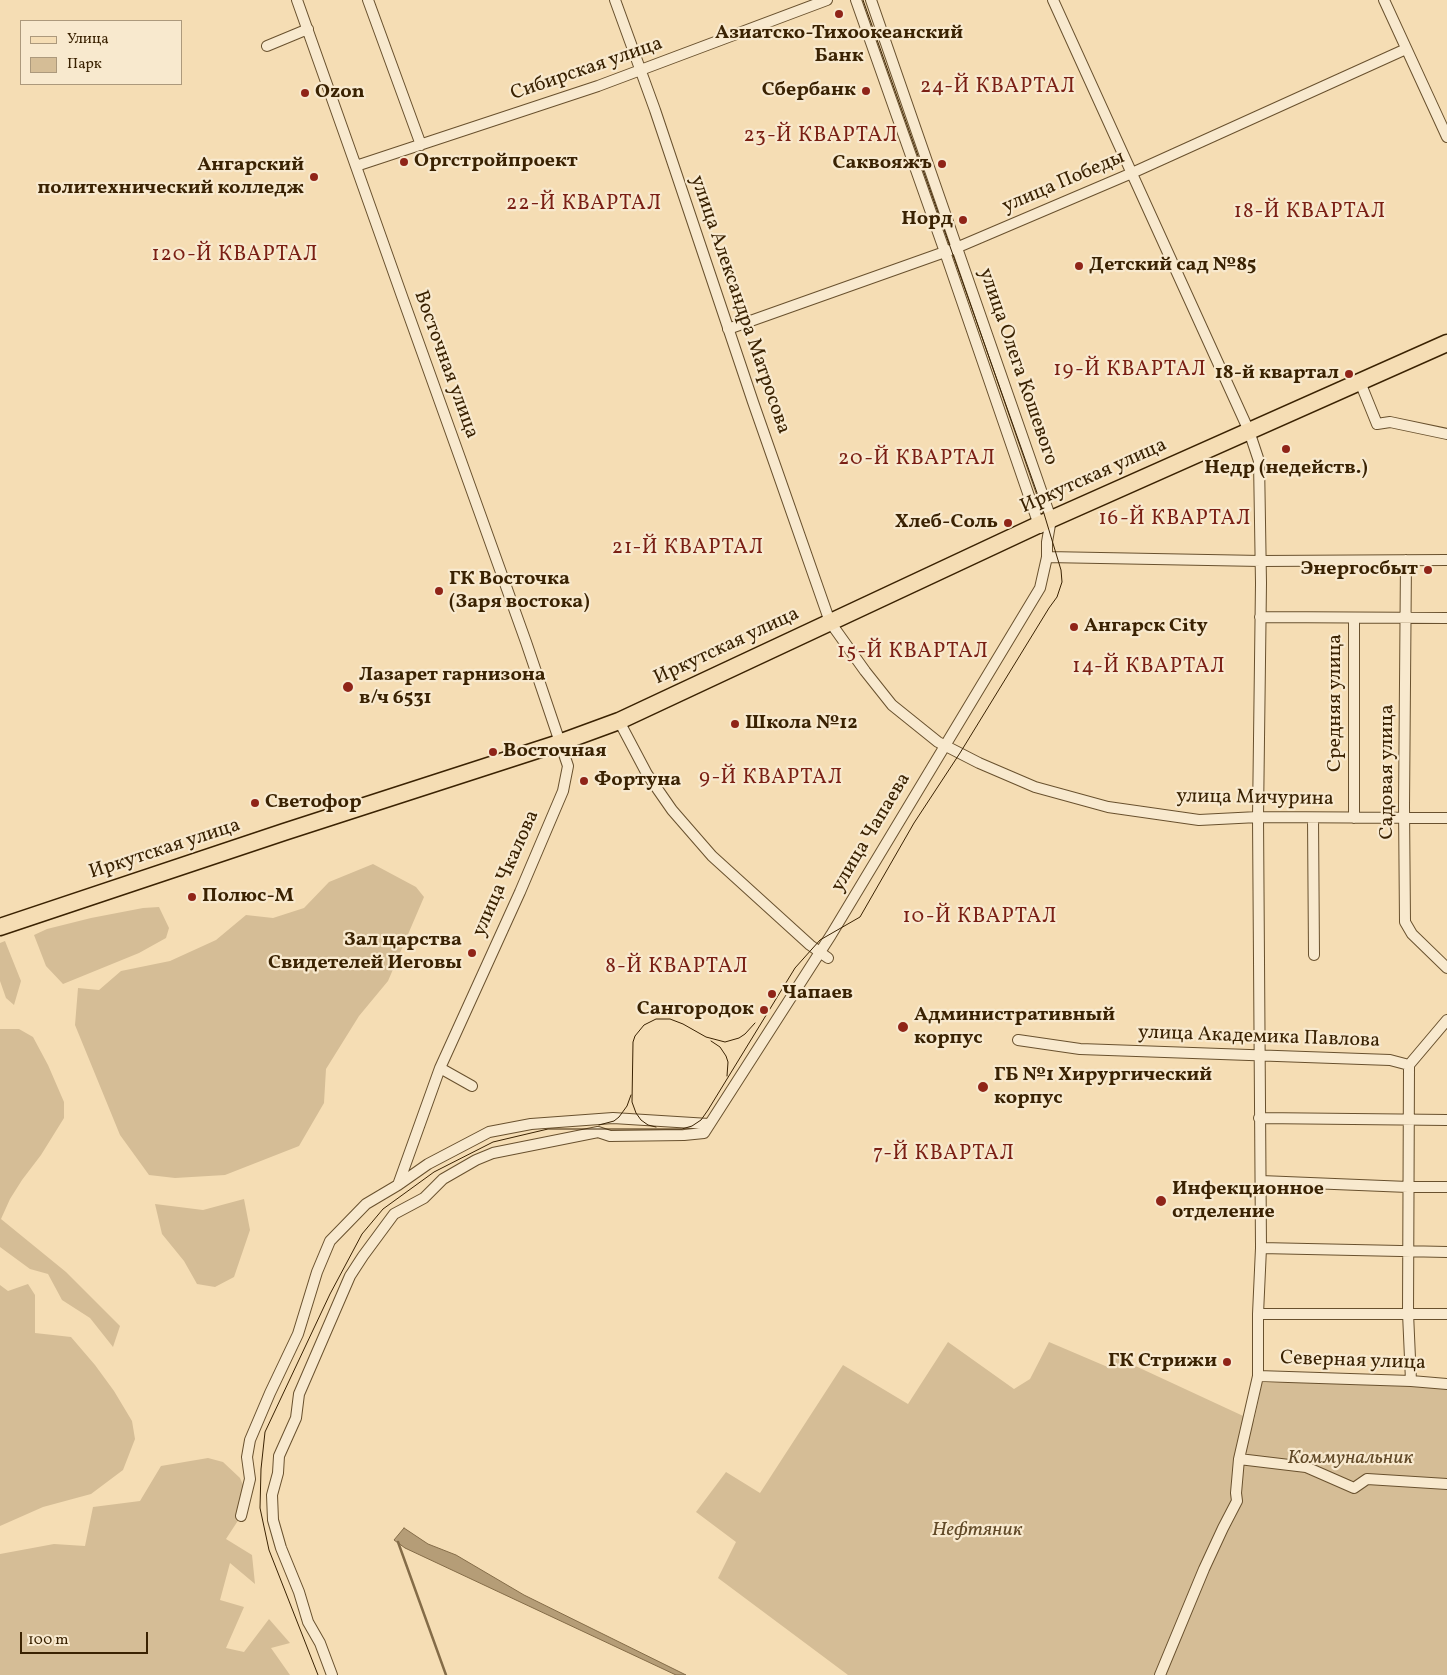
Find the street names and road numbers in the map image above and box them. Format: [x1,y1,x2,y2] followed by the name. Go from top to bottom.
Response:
[508,33,666,107] street label: Сибирская улица
[999,146,1129,220] street label: улица Победы
[683,173,795,437] street label: улица Александра Матросова
[972,265,1062,469] street label: улица Олега Кошевого
[407,288,483,442] street label: Восточная улица
[1017,434,1171,520] street label: Иркутская улица
[650,603,804,691] street label: Иркутская улица
[1324,634,1348,772] street label: Средняя улица
[1376,704,1400,840] street label: Садовая улица
[827,769,917,897] street label: улица Чапаева
[1176,786,1334,812] street label: улица Мичурина
[468,807,546,941] street label: улица Чкалова
[86,814,244,886] street label: Иркутская улица
[1138,1022,1380,1054] street label: улица Академика Павлова
[1280,1347,1426,1377] street label: Северная улица

